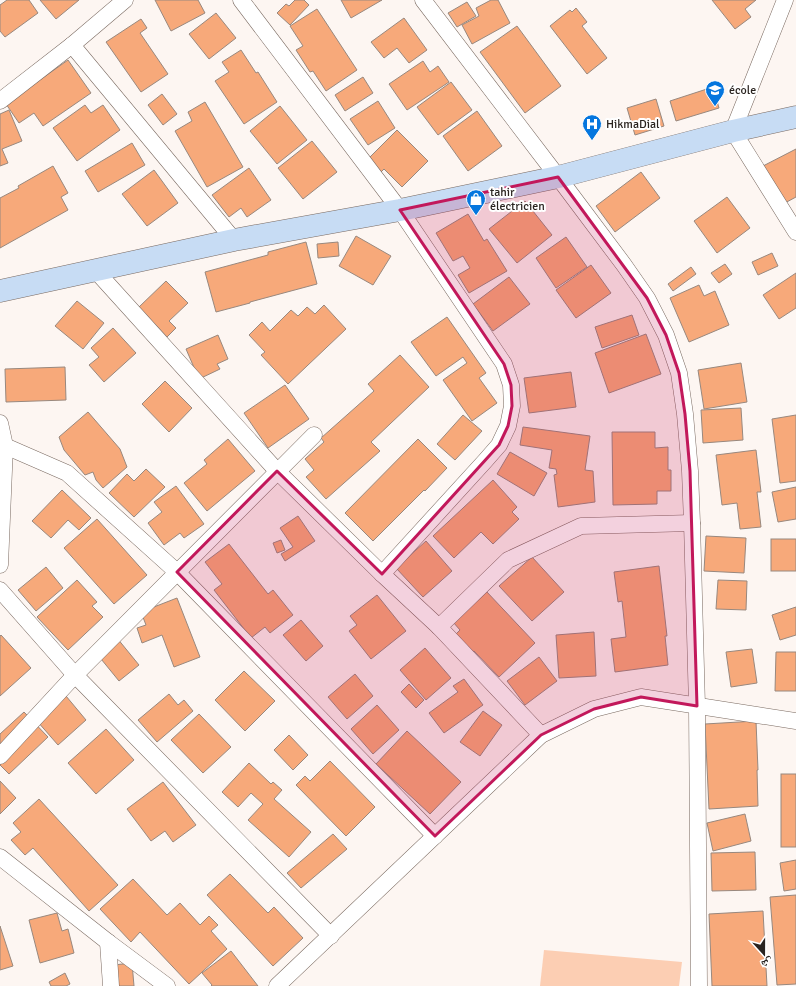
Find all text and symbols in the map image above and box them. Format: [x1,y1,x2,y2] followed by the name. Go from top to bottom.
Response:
[704,79,726,107] school or university icon: école
[729,83,756,98] place label: école
[581,113,603,141] hospital icon: HikmaDial
[606,117,660,132] place label: HikmaDial
[490,185,545,214] place label: tahir électricien
[465,188,487,216] shop icon: tahir électricien
[744,934,784,974] north arrow
[759,954,775,971] text: ش

